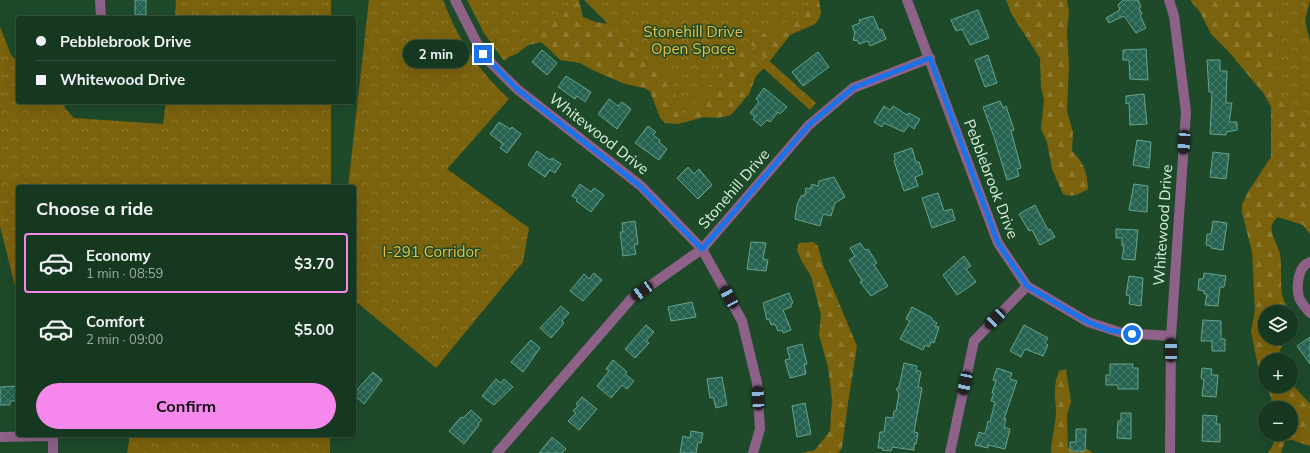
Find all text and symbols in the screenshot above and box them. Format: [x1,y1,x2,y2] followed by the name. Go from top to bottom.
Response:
[643,22,743,58] park label: Stonehill Drive Open Space
[60,32,191,51] text: Pebblebrook Drive
[403,40,469,68] callout: 2 min
[474,45,492,63] route end
[419,46,453,62] text: 2 min
[60,70,185,89] text: Whitewood Drive
[546,89,653,178] street label: Whitewood Drive
[960,116,1023,241] street label: Pebblebrook Drive
[1177,130,1191,154] car
[694,145,773,233] street label: Stonehill Drive
[1149,164,1176,286] street label: Whitewood Drive
[36,197,153,220] text: Choose a ride
[383,242,480,261] park label: I-291 Corridor
[38,245,74,281] icon: car
[86,246,151,265] text: Economy
[294,254,334,273] text: $3.70
[86,265,163,281] text: 1 min · 08:59
[629,279,655,303] car
[718,284,740,310] car
[1258,305,1298,441] map controls
[1258,305,1298,345] button: layers
[982,306,1008,332] car
[38,311,74,347] icon: car
[86,312,144,331] text: Comfort
[294,320,334,339] text: $5.00
[1123,325,1141,343] route start
[86,331,163,347] text: 2 min · 09:00
[1165,338,1177,362] car
[1258,353,1298,393] button: +
[957,370,973,396] car
[36,383,336,429] button: Confirm
[751,386,765,410] car
[1258,401,1298,441] button: −

